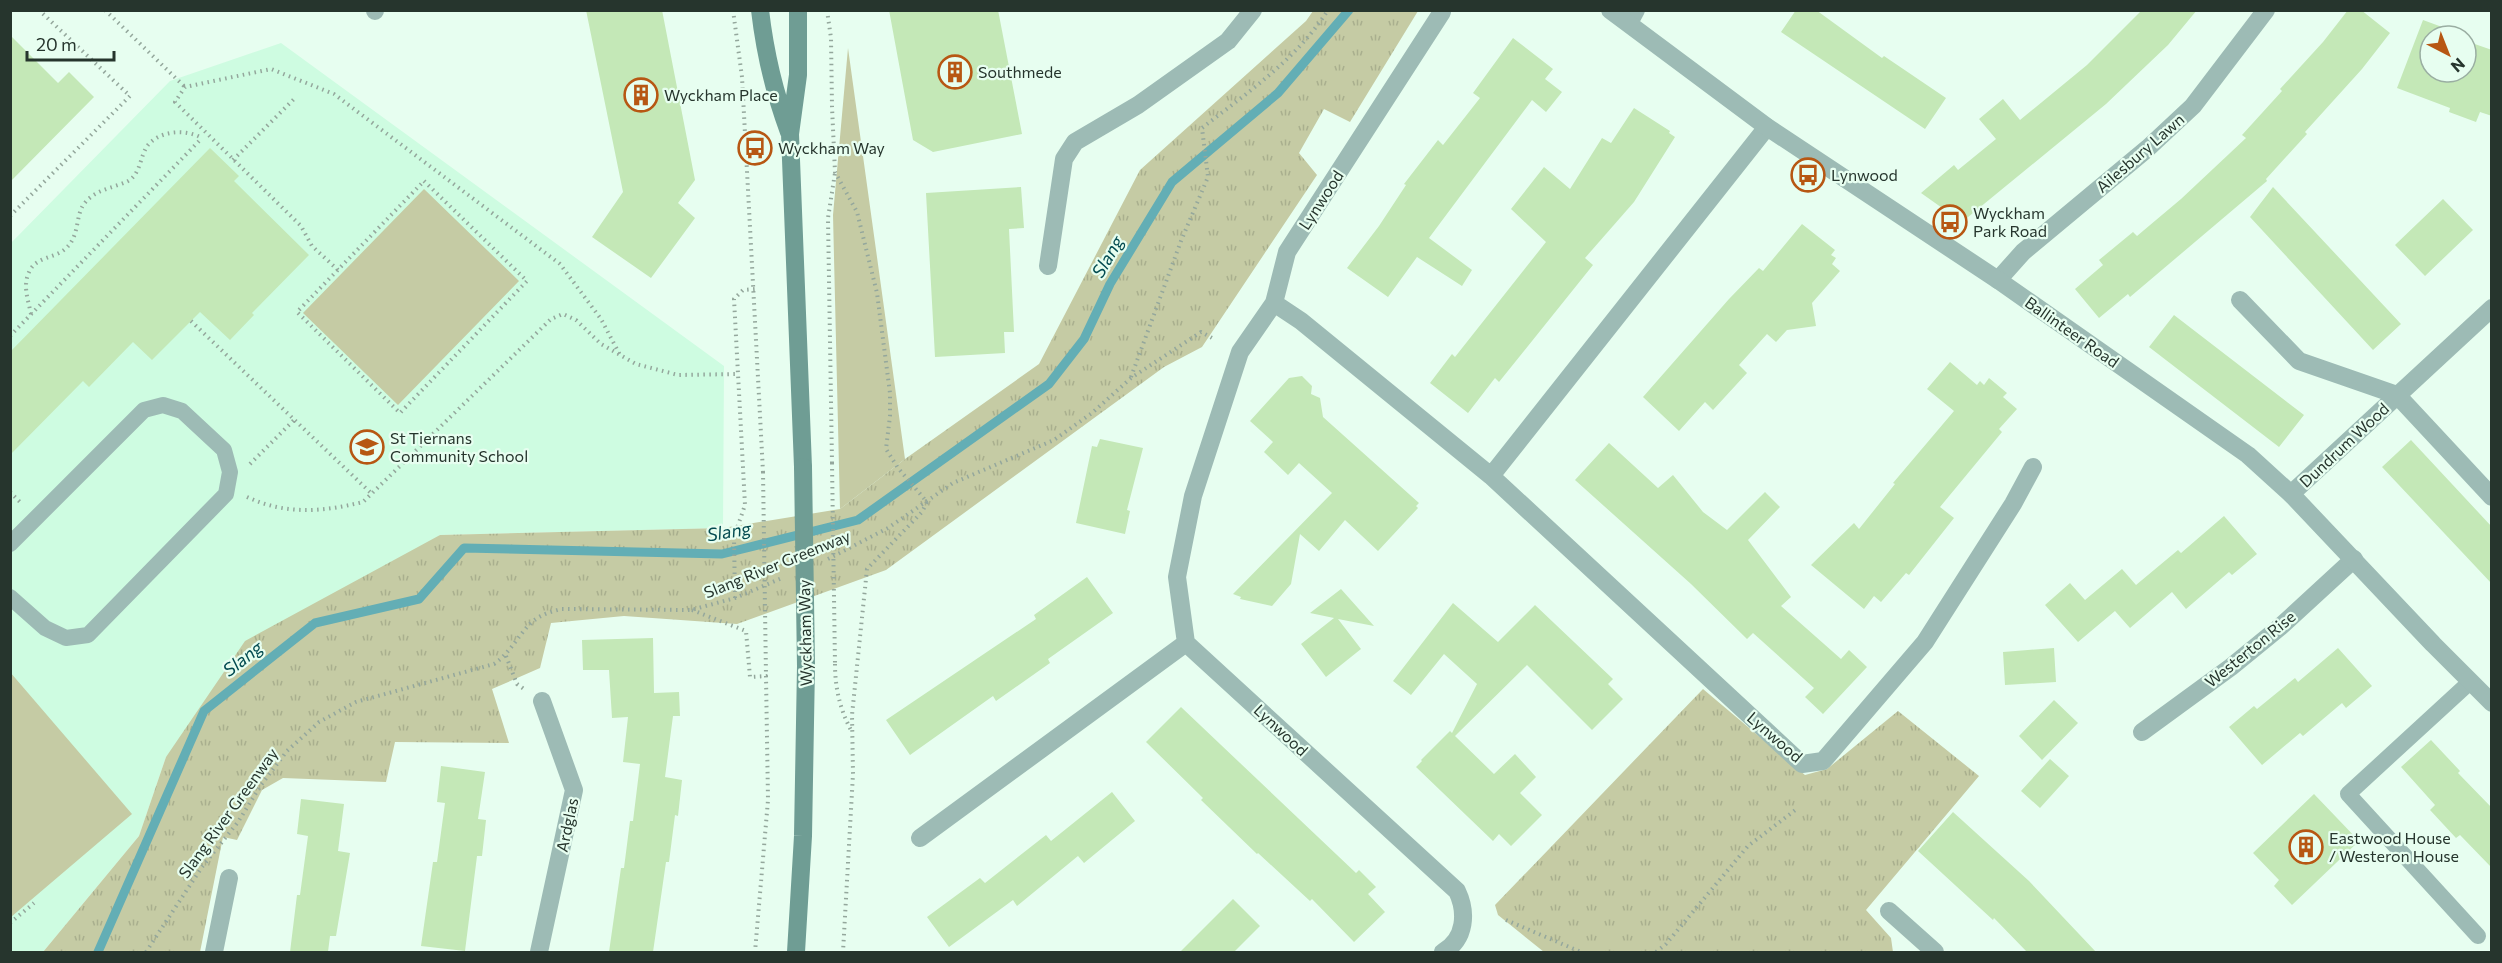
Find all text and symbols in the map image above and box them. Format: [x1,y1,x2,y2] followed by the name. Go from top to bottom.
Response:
[27,24,114,62] scale bar
[2418,24,2478,84] north arrow
[36,33,77,55] text: 20 m
[937,54,973,90] building icon: Southmede
[2448,54,2469,77] text: N
[978,62,1062,81] place label: Southmede
[623,77,659,113] building icon: Wyckham Place
[664,85,778,104] place label: Wyckham Place
[2092,109,2188,196] street label: Ailesbury Lawn
[737,130,773,166] bus stop icon: Wyckham Way
[778,138,885,157] place label: Wyckham Way
[1790,157,1826,193] bus stop icon: Lynwood
[1831,165,1898,184] place label: Lynwood
[1294,167,1347,233] street label: Lynwood
[1973,203,2047,240] place label: Wyckham Park Road
[1932,204,1968,240] bus stop icon: Wyckham Park Road
[1086,231,1128,281] water label: Slang
[2022,292,2123,371] street label: Ballinteer Road
[2295,398,2392,491] street label: Dundrum Wood
[390,428,528,465] place label: St Tiernans Community School
[349,429,385,465] school or university icon: St Tiernans Community School
[705,516,754,545] water label: Slang
[701,525,853,602] street label: Slang River Greenway
[794,579,815,687] street label: Wyckham Way
[2201,606,2299,691] street label: Westerton Rise
[218,635,268,681] water label: Slang
[1250,700,1312,759] street label: Lynwood
[1744,708,1807,766] street label: Lynwood
[174,744,281,881] street label: Slang River Greenway
[552,796,581,854] street label: Ardglas
[2329,828,2459,865] place label: Eastwood House / Westeron House
[2288,829,2324,865] building icon: Eastwood House / Westeron House

